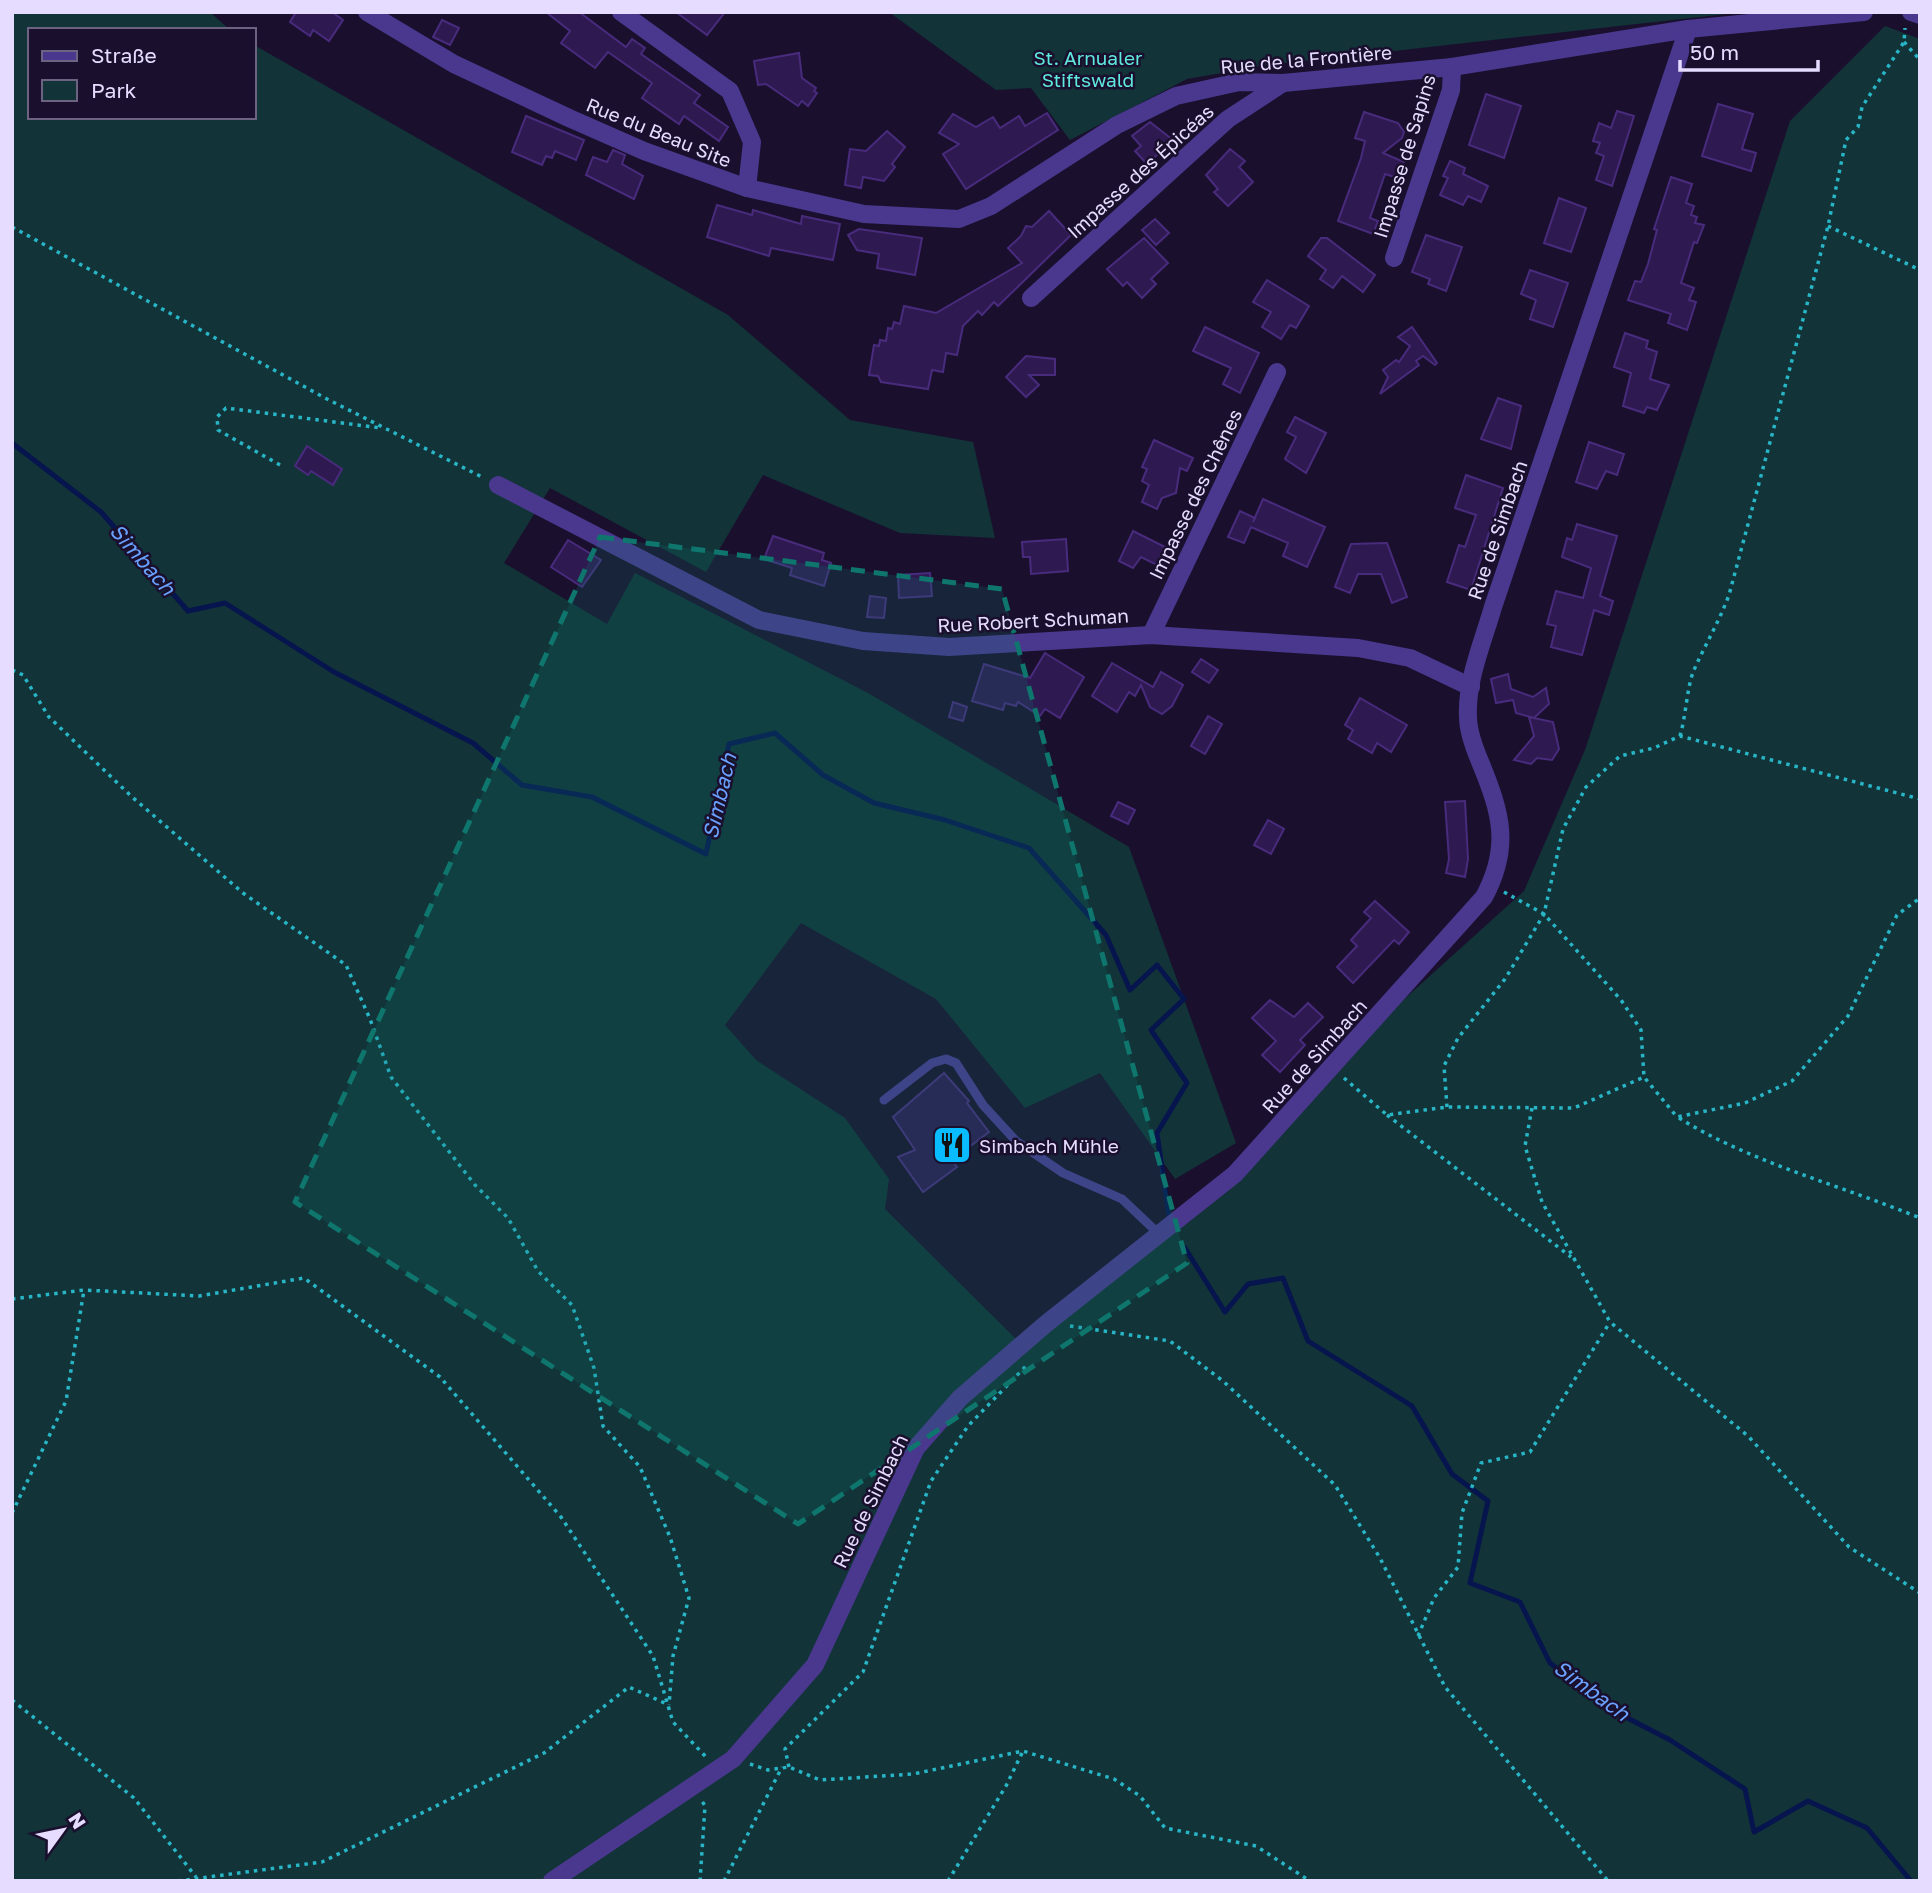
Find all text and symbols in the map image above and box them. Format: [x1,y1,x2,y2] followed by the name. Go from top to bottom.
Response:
[28,28,256,119] legend
[1680,28,1818,72] scale bar
[1690,39,1739,65] text: 50 m
[1219,40,1393,78] street label: Rue de la Frontière
[91,42,157,68] text: Straße
[1034,46,1143,91] park label: St. Arnualer Stiftswald
[1368,71,1440,241] street label: Impasse de Sapins
[91,77,137,103] text: Park
[583,92,735,172] street label: Rue du Beau Site
[1062,99,1218,243] street label: Impasse des Épicéas
[1144,405,1246,583] street label: Impasse des Chênes
[1462,457,1532,603] street label: Rue de Simbach
[105,518,182,601] water label: Simbach
[937,603,1129,637] street label: Rue Robert Schuman
[697,750,742,841] water label: Simbach
[1257,994,1371,1118] street label: Rue de Simbach
[931,1124,973,1166] restaurant icon: Simbach Mühle
[979,1134,1119,1157] place label: Simbach Mühle
[828,1430,912,1572] street label: Rue de Simbach
[1549,1654,1636,1727] water label: Simbach
[28,1795,98,1865] north arrow
[64,1808,91,1833] text: N

